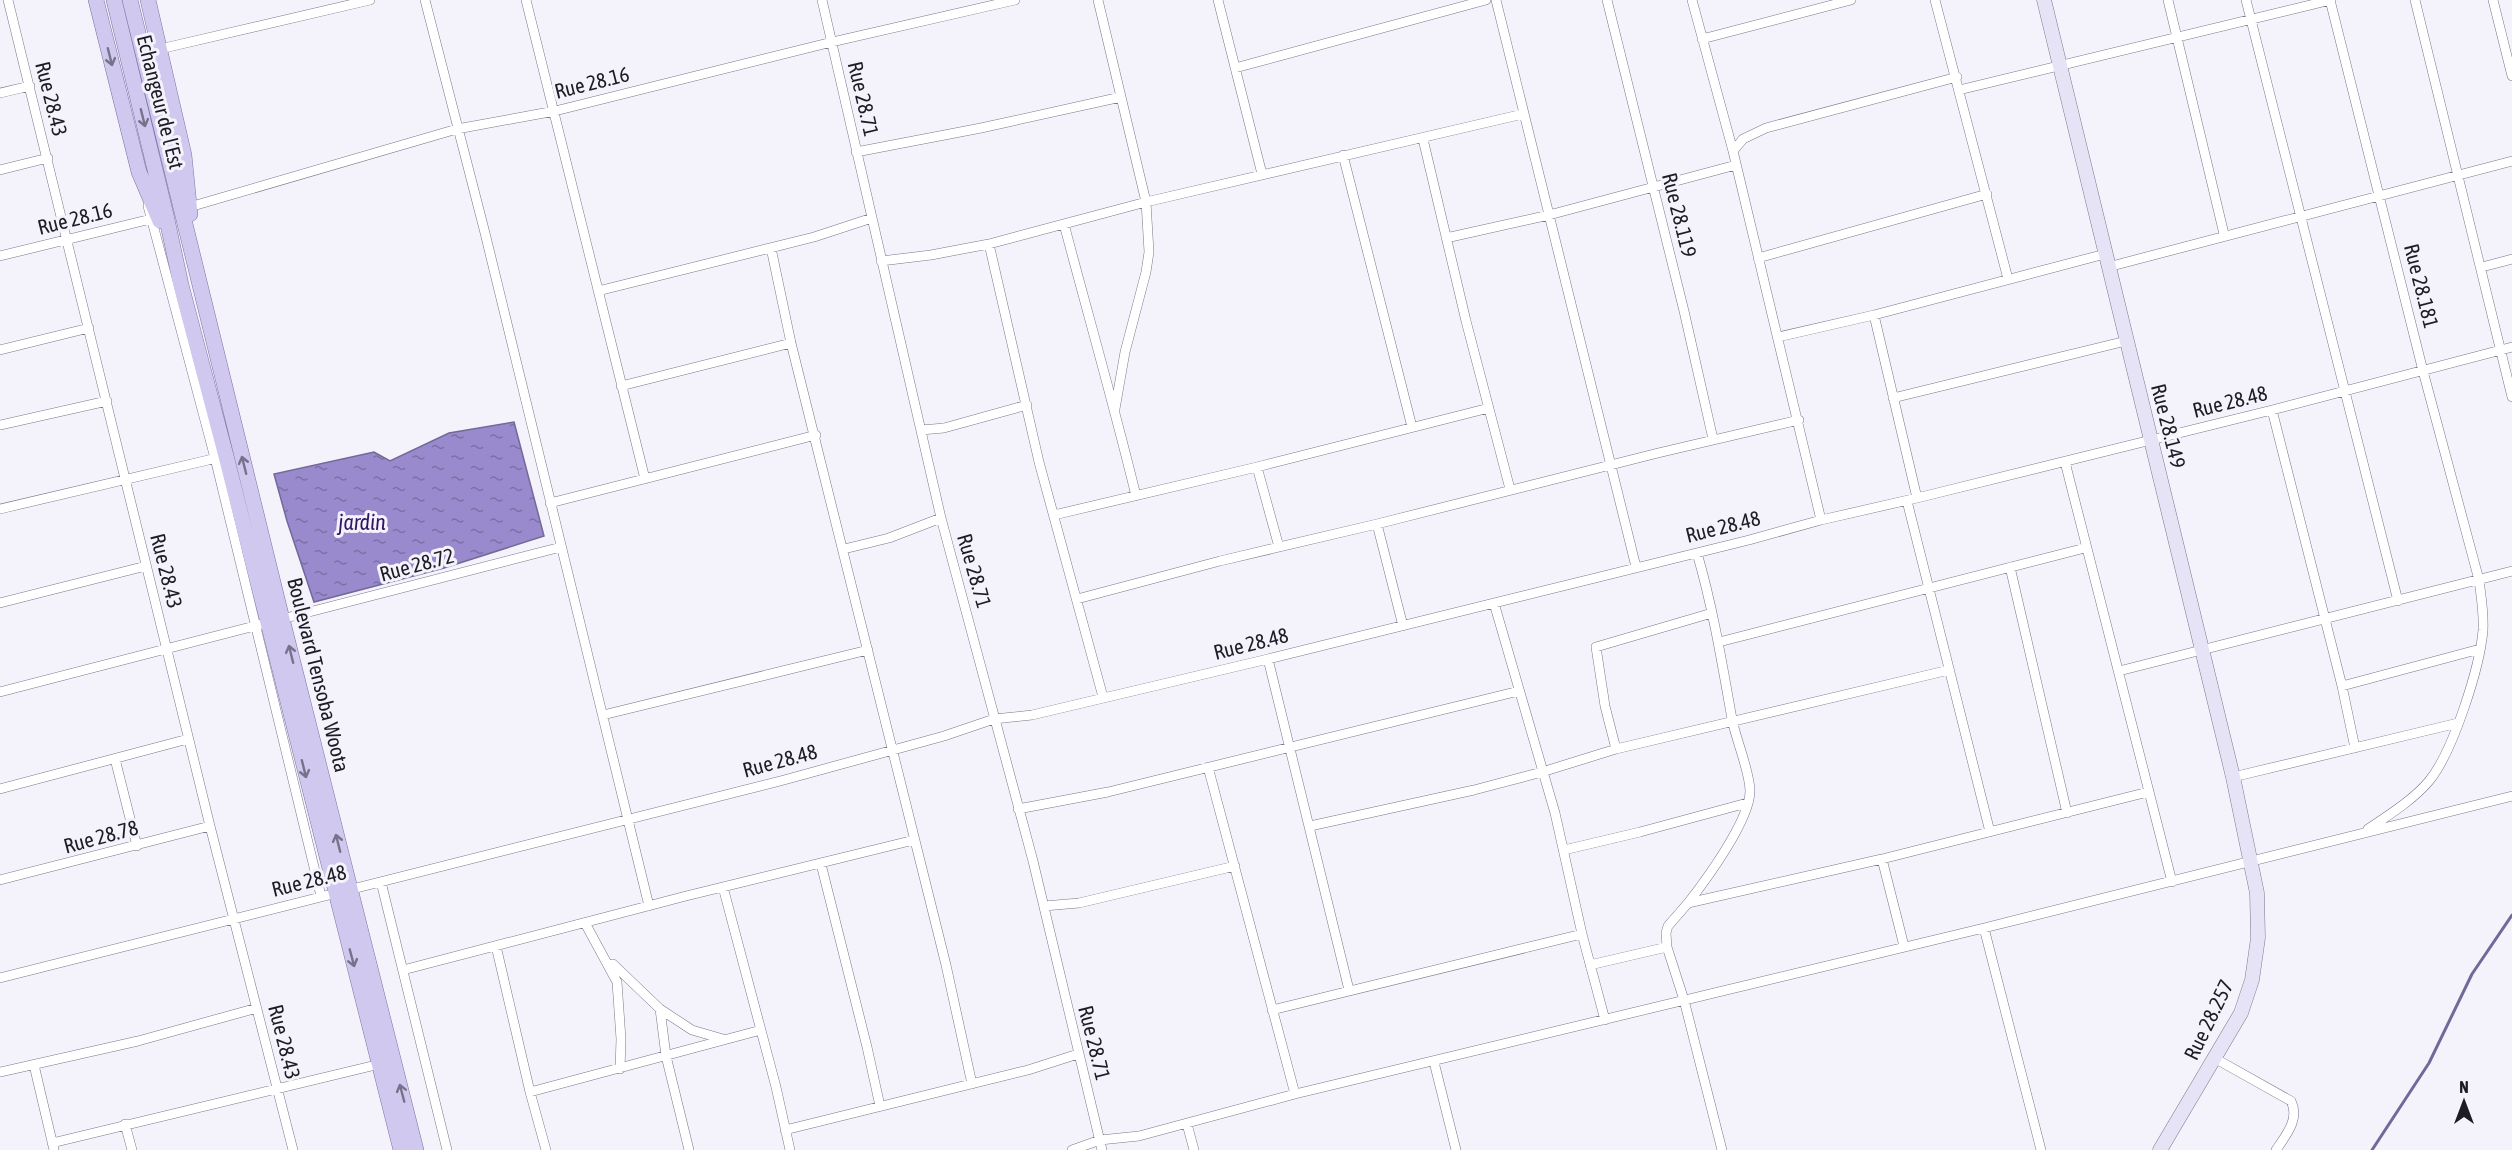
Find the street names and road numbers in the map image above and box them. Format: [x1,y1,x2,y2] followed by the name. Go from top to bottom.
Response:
[133,32,189,171] street label: Echangeur de l´Est
[31,59,73,139] street label: Rue 28.43
[844,59,884,139] street label: Rue 28.71
[552,61,632,103] street label: Rue 28.16
[1658,170,1702,259] street label: Rue 28.119
[35,197,115,239] street label: Rue 28.16
[2400,241,2444,330] street label: Rue 28.181
[2190,380,2270,422] street label: Rue 28.48
[2147,381,2191,470] street label: Rue 28.149
[1683,505,1763,547] street label: Rue 28.48
[146,531,188,611] street label: Rue 28.43
[953,531,997,611] street label: Rue 28.71
[377,543,457,585] street label: Rue 28.72
[283,575,355,774] street label: Boulevard Tensoba Woota
[1211,622,1291,664] street label: Rue 28.48
[740,739,820,781] street label: Rue 28.48
[61,815,141,857] street label: Rue 28.78
[269,859,349,901] street label: Rue 28.48
[2178,976,2238,1064] street label: Rue 28.257
[264,1002,306,1082] street label: Rue 28.43
[1074,1003,1116,1083] street label: Rue 28.71

